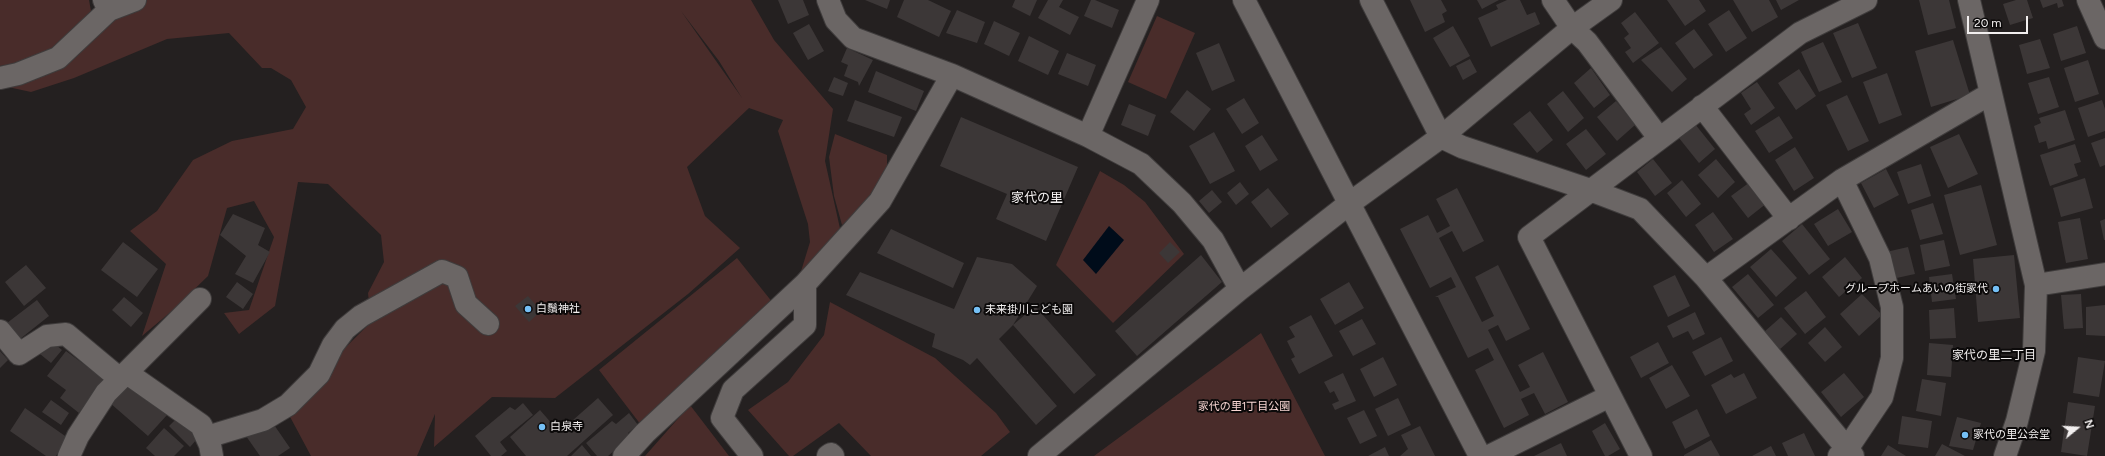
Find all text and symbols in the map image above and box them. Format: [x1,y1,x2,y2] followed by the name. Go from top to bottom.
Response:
[1969,8,2030,34] scale bar
[1974,16,2002,30] text: 20 m
[1011,190,1063,206] district label: 家代の里
[1845,282,1988,296] place label: グループホームあいの街家代
[1991,284,2001,294] marker: グループホームあいの街家代
[536,302,580,316] place label: 白鬚神社
[985,303,1073,317] place label: 未来掛川こども園
[523,304,533,314] marker: 白鬚神社
[972,305,982,315] marker: 未来掛川こども園
[1952,348,2036,362] district label: 家代の里二丁目
[1198,400,1290,414] park label: 家代の里1丁目公園
[2057,408,2097,448] north arrow
[2081,418,2096,430] text: N
[550,420,583,434] place label: 白泉寺
[537,422,547,432] marker: 白泉寺
[1973,428,2050,442] place label: 家代の里公会堂
[1960,430,1970,440] marker: 家代の里公会堂

